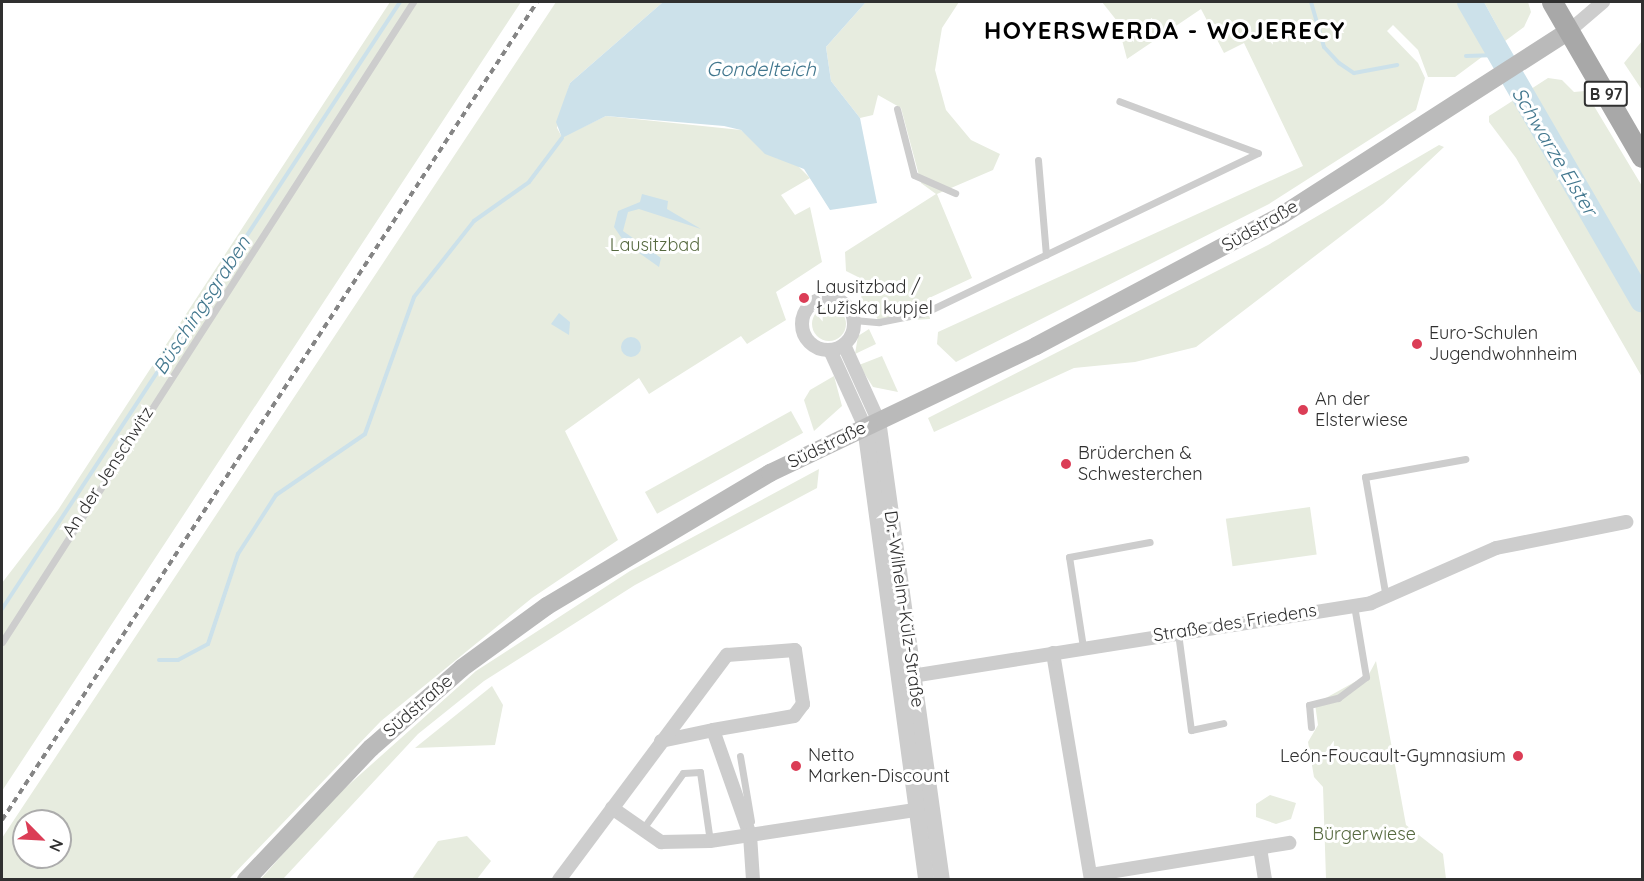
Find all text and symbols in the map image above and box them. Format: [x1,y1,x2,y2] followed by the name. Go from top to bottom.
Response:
[984,17,1346,45] district label: HOYERSWERDA - WOJERECY
[706,56,816,80] water label: Gondelteich
[1584,81,1628,107] road number: B 97
[1507,83,1603,219] water label: Schwarze Elster
[1218,196,1302,256] street label: Südstraße
[147,231,255,379] water label: Büschingsgraben
[610,234,700,256] park label: Lausitzbad
[816,277,933,320] place label: Lausitzbad / Łužiska kupjel
[797,291,811,305] marker: Lausitzbad / Łužiska kupjel
[1429,323,1577,366] place label: Euro-Schulen Jugendwohnheim
[1410,337,1424,351] marker: Euro-Schulen Jugendwohnheim
[1315,389,1408,432] place label: An der Elsterwiese
[58,403,158,541] street label: An der Jenschwitz
[1296,403,1310,417] marker: An der Elsterwiese
[784,417,870,473] street label: Südstraße
[1078,443,1203,486] place label: Brüderchen & Schwesterchen
[1059,457,1073,471] marker: Brüderchen & Schwesterchen
[879,509,929,709] street label: Dr.-Wilhelm-Külz-Straße
[1152,599,1318,647] street label: Straße des Friedens
[379,670,457,742] street label: Südstraße
[808,745,950,788] place label: Netto Marken-Discount
[1280,745,1506,767] place label: León-Foucault-Gymnasium
[1511,749,1525,763] marker: León-Foucault-Gymnasium
[789,759,803,773] marker: Netto Marken-Discount
[12,809,72,869] north arrow
[1312,823,1416,845] park label: Bürgerwiese
[45,836,68,855] text: N

